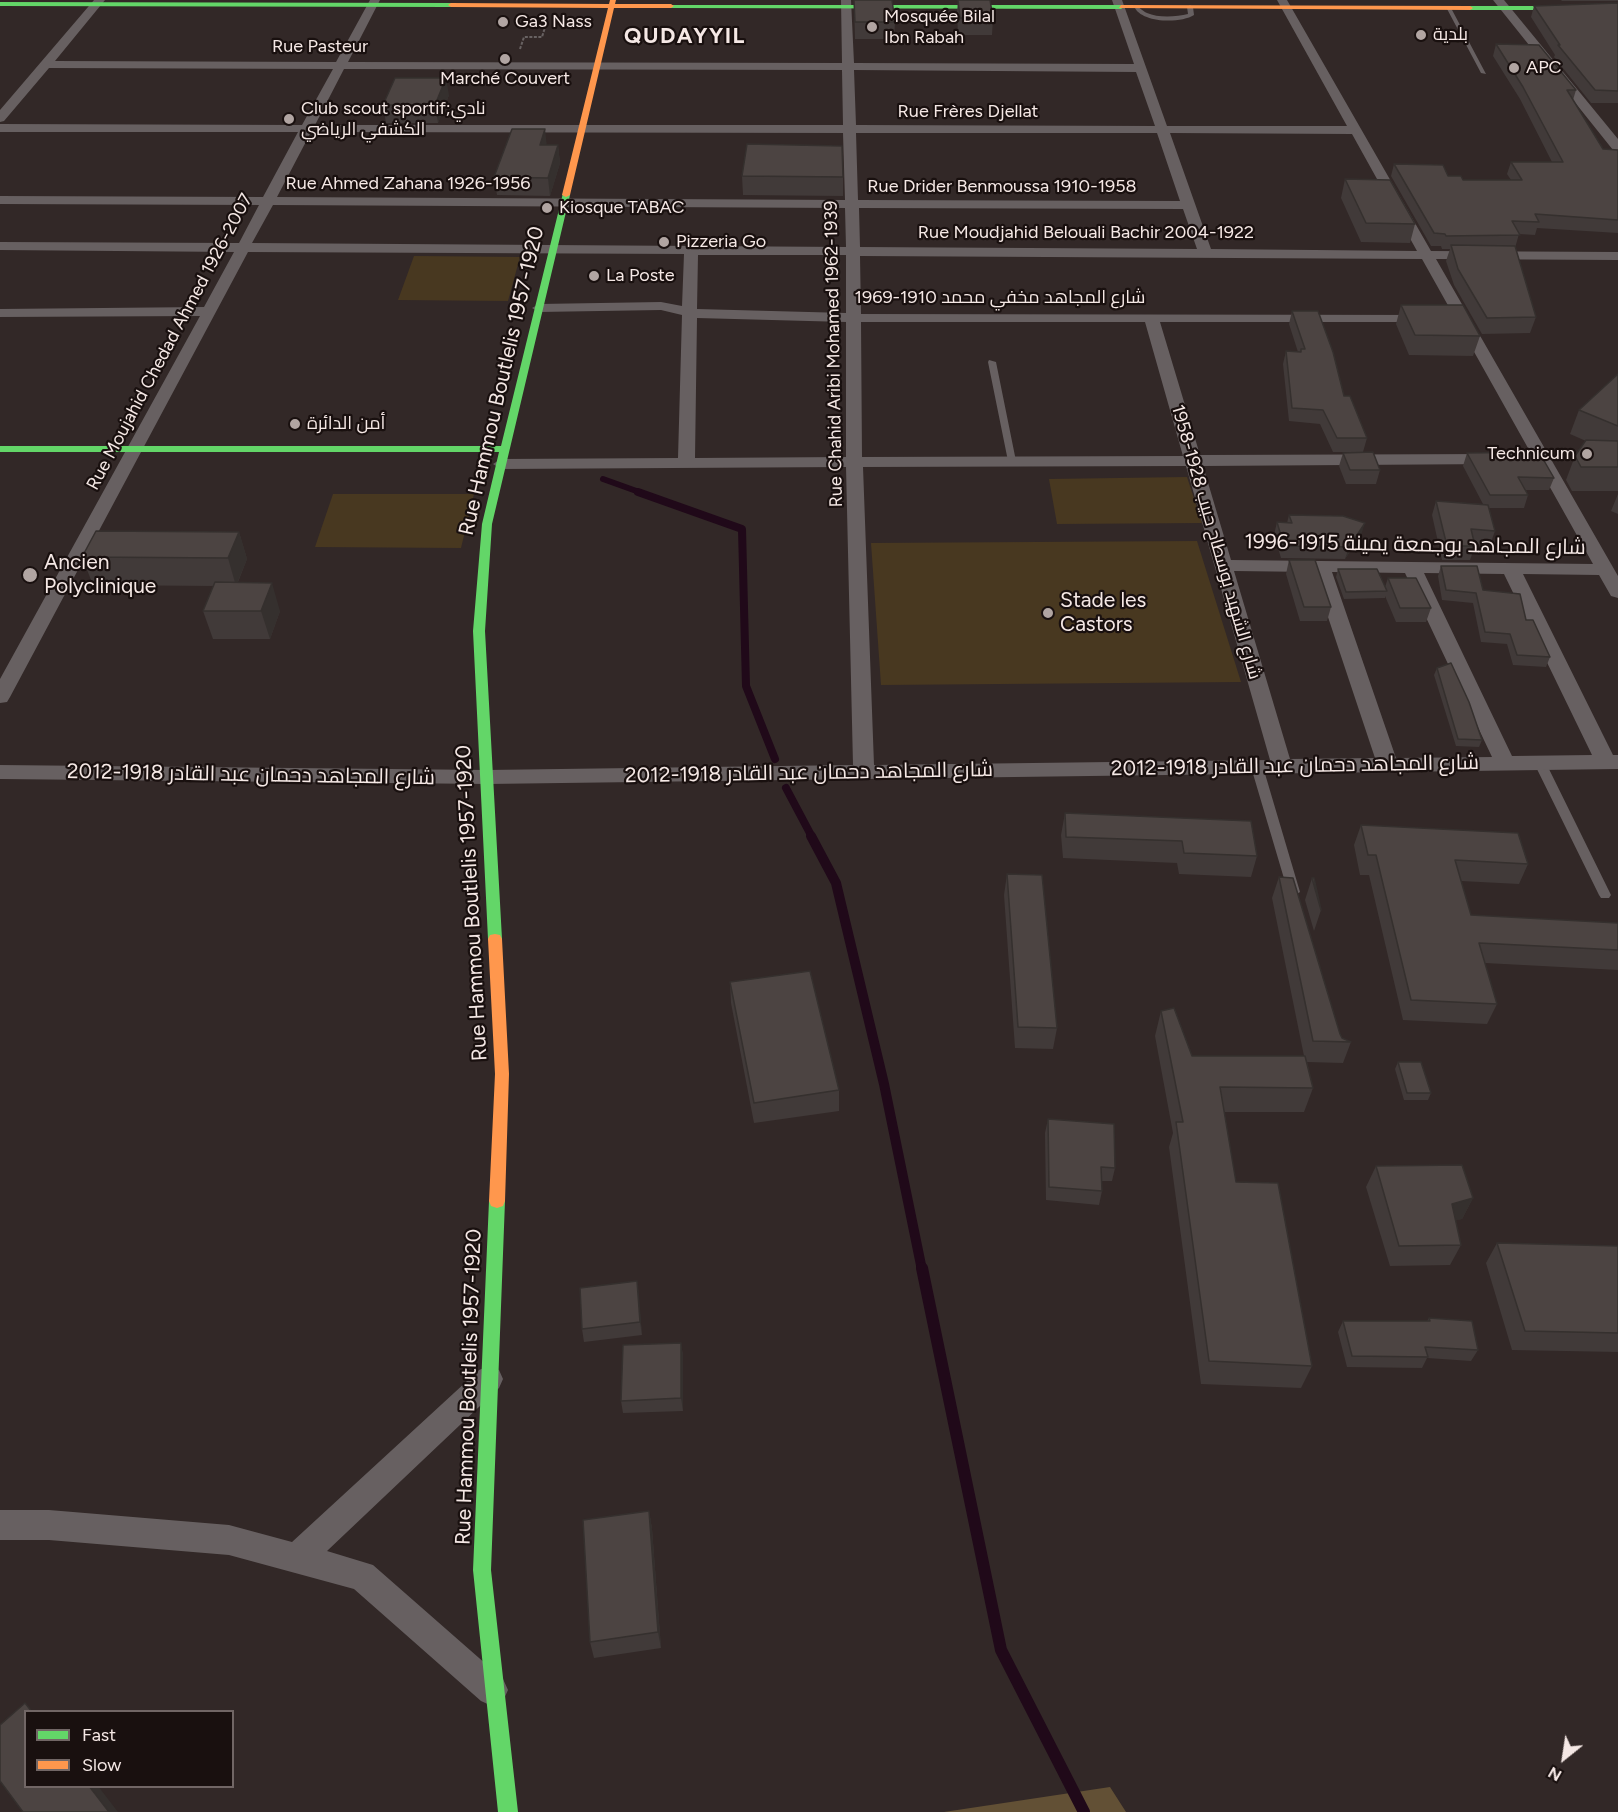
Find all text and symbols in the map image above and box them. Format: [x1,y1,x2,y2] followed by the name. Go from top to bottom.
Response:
[884,6,995,48] place label: Mosquée Bilal Ibn Rabah
[515,11,592,33] place label: Ga3 Nass
[496,15,510,29] marker: Ga3 Nass
[865,20,879,34] marker: Mosquée Bilal Ibn Rabah
[624,24,746,50] district label: QUDAYYIL
[1433,24,1468,46] place label: بلدية
[1414,28,1428,42] marker: بلدية
[272,36,368,58] street label: Rue Pasteur
[498,52,512,66] marker: Marché Couvert
[1526,57,1562,79] place label: APC
[1507,61,1521,75] marker: APC
[440,68,570,90] place label: Marché Couvert
[301,98,486,140] place label: Club scout sportif;نادي الكشفي الرياضي
[898,101,1038,123] street label: Rue Frères Djellat
[282,112,296,126] marker: Club scout sportif;نادي الكشفي الرياضي
[285,173,531,195] street label: Rue Ahmed Zahana 1926-1956
[867,176,1137,198] street label: Rue Drider Benmoussa 1910-1958
[82,190,258,494] street label: Rue Moujahid Chedad Ahmed 1926-2007
[559,197,684,219] place label: Kiosque TABAC
[540,201,554,215] marker: Kiosque TABAC
[821,201,847,507] street label: Rue Chahid Aribi Mohamed 1962-1939
[918,222,1254,244] street label: Rue Moudjahid Belouali Bachir 2004-1922
[454,224,550,538] street label: Rue Hammou Boutlelis 1957-1920
[676,231,766,253] place label: Pizzeria Go
[657,235,671,249] marker: Pizzeria Go
[606,265,675,287] place label: La Poste
[587,269,601,283] marker: La Poste
[855,287,1145,309] street label: شارع المجاهد مخفي محمد 1910-1969
[1166,402,1266,682] street label: شارع الشهيد بوسطاح حبيب 1928-1958
[307,413,385,435] place label: أمن الدائرة
[288,417,302,431] marker: أمن الدائرة
[1487,443,1575,465] place label: Technicum
[1580,447,1594,461] marker: Technicum
[1244,529,1586,561] street label: شارع المجاهد بوجمعة يمينة 1915-1996
[44,550,156,600] place label: Ancien Polyclinique
[21,566,39,584] marker: Ancien Polyclinique
[1060,588,1146,638] place label: Stade les Castors
[1041,606,1055,620] marker: Stade les Castors
[451,744,493,1062] street label: Rue Hammou Boutlelis 1957-1920
[1111,750,1479,782] street label: شارع المجاهد دحمان عبد القادر 1918-2012
[625,757,993,789] street label: شارع المجاهد دحمان عبد القادر 1918-2012
[67,759,435,791] street label: شارع المجاهد دحمان عبد القادر 1918-2012
[451,1228,487,1546] street label: Rue Hammou Boutlelis 1957-1920
[24,1710,234,1788] legend
[82,1724,116,1746] text: Fast
[1534,1728,1594,1788] north arrow
[82,1754,121,1776] text: Slow
[1545,1763,1565,1785] text: N

